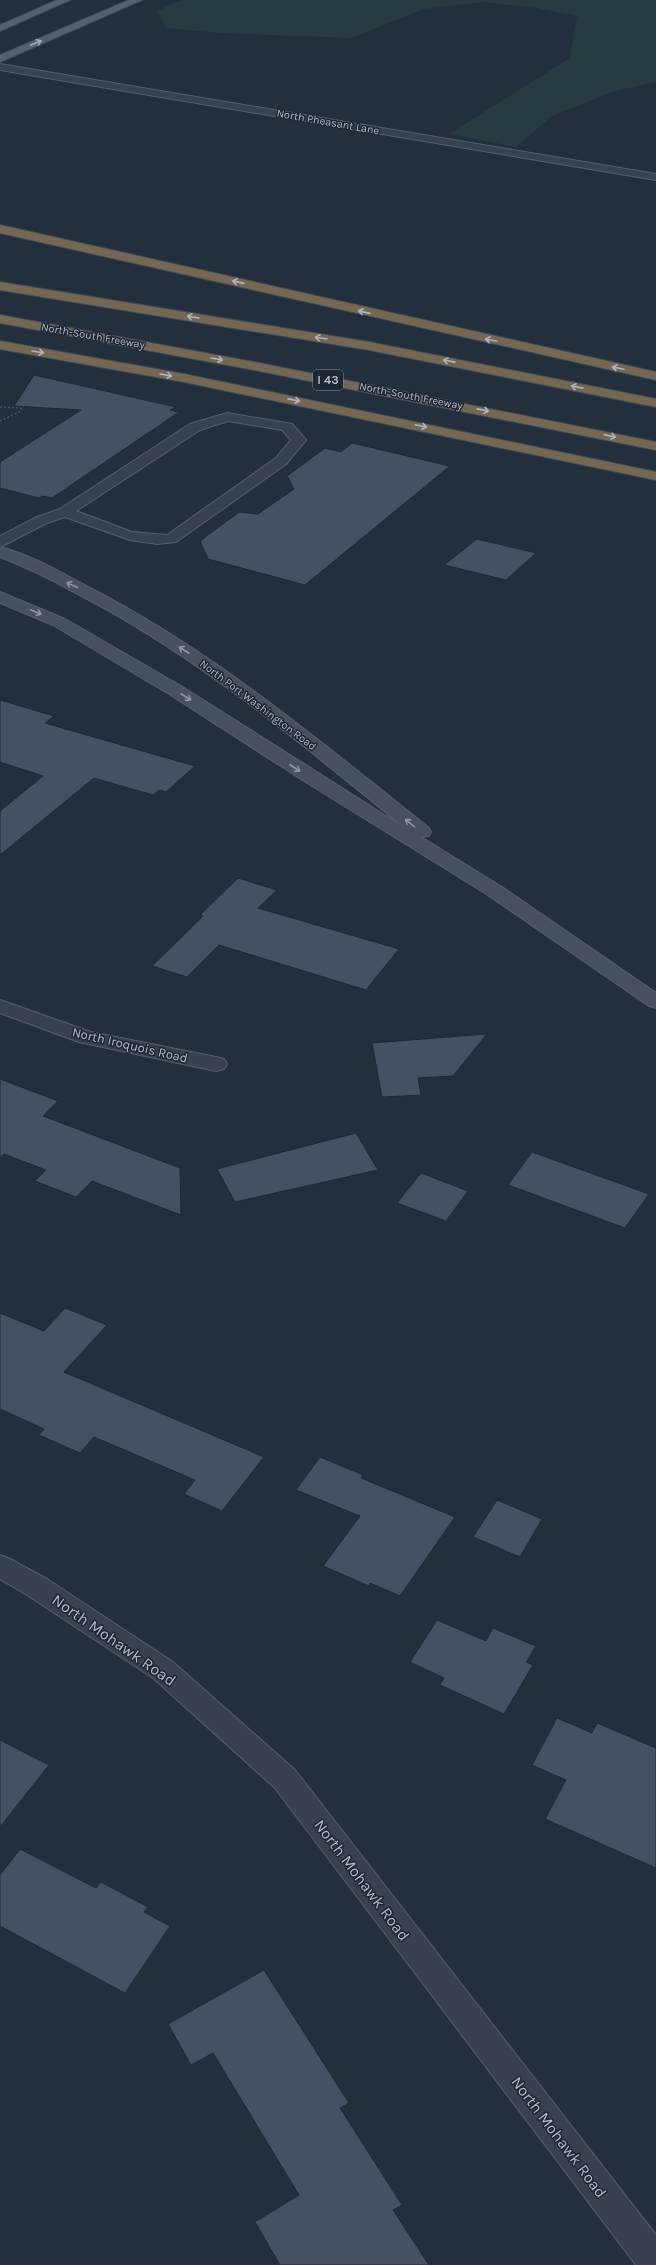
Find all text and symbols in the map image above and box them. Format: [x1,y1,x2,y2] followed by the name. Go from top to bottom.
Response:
[29,39,41,46] one-way arrow
[276,107,381,137] street label: North Pheasant Lane
[231,277,244,285] one-way arrow
[358,307,371,315] one-way arrow
[187,312,200,320] one-way arrow
[40,320,146,352] street label: North-South Freeway
[315,334,328,342] one-way arrow
[485,336,498,344] one-way arrow
[32,348,45,356] one-way arrow
[211,355,224,363] one-way arrow
[443,357,456,365] one-way arrow
[612,363,625,371] one-way arrow
[313,370,343,390] road number: I 43
[159,371,172,379] one-way arrow
[358,380,464,412] street label: North-South Freeway
[570,382,583,390] one-way arrow
[287,397,300,405] one-way arrow
[476,406,489,414] one-way arrow
[414,423,427,431] one-way arrow
[603,433,616,441] one-way arrow
[66,581,78,588] one-way arrow
[29,609,41,617] one-way arrow
[179,646,190,654] one-way arrow
[197,657,319,753] street label: North Port Washington Road
[180,693,191,701] one-way arrow
[289,763,300,772] one-way arrow
[404,818,415,827] one-way arrow
[70,1024,189,1067] street label: North Iroquois Road
[48,1590,180,1690] street label: North Mohawk Road
[310,1816,414,1944] street label: North Mohawk Road
[507,2073,611,2201] street label: North Mohawk Road

